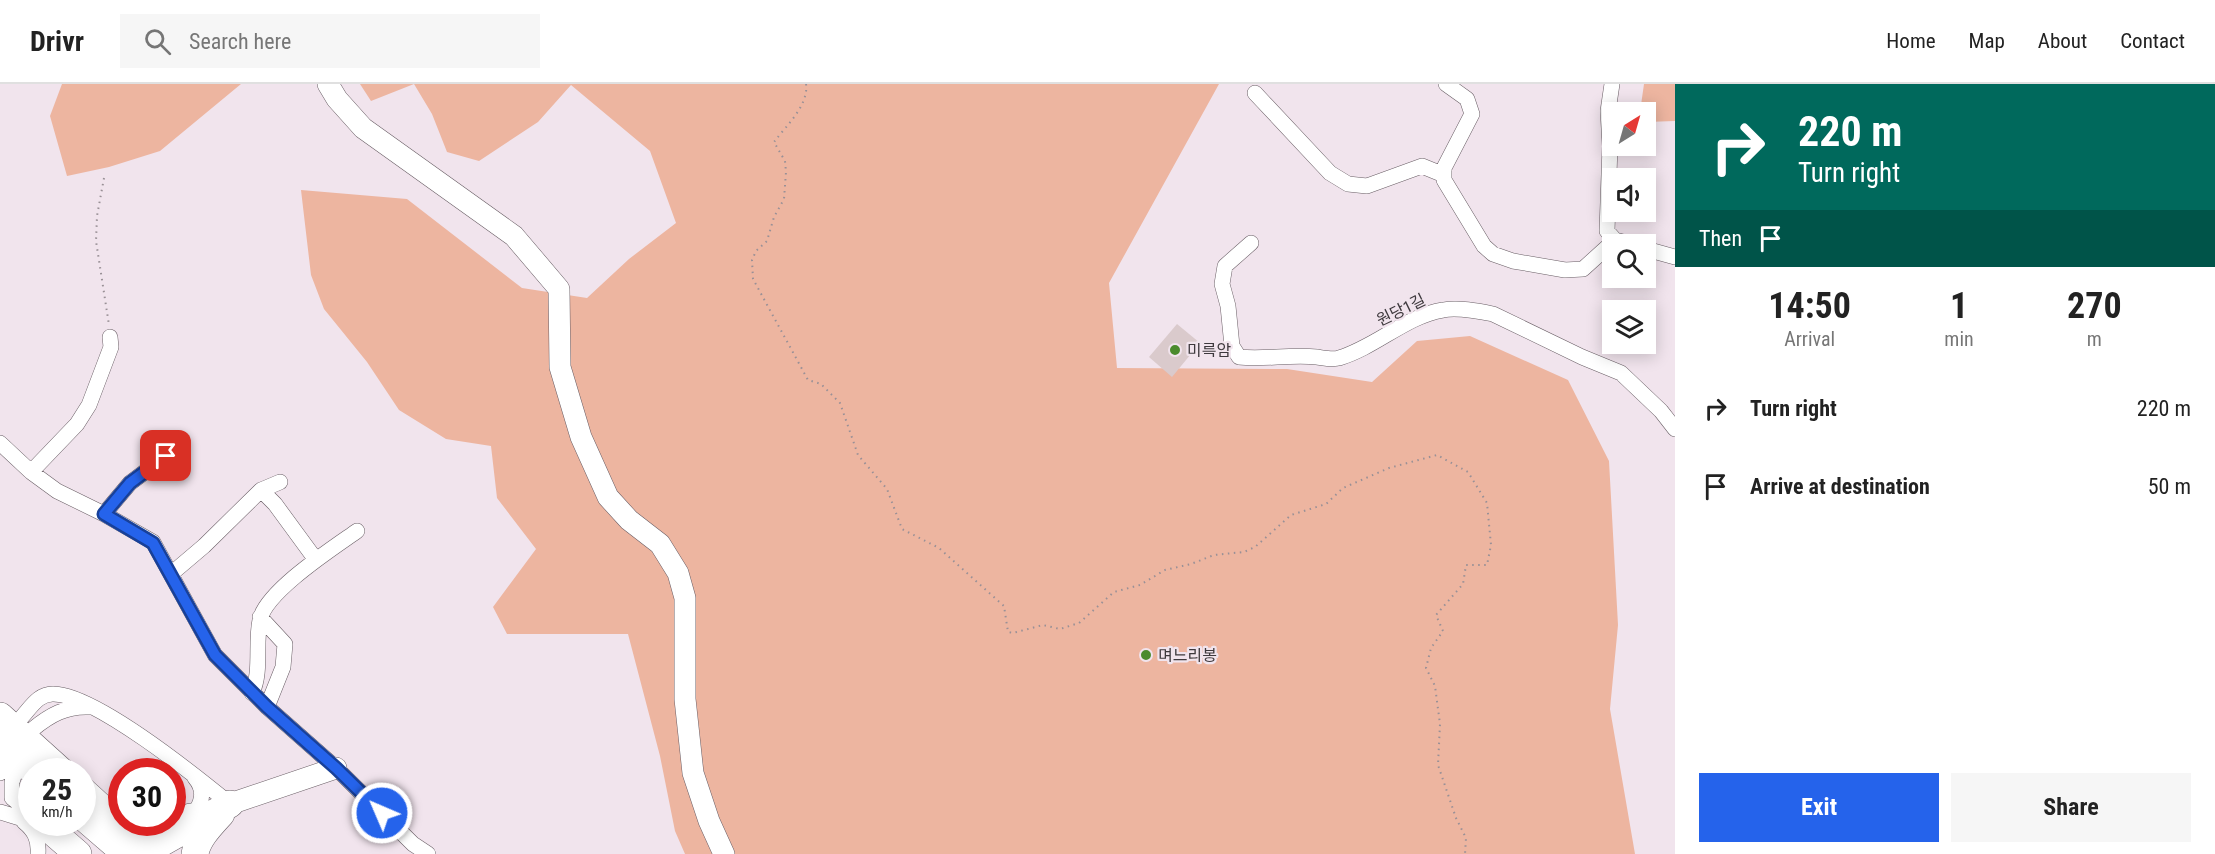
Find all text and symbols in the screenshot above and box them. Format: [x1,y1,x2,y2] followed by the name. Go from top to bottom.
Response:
[120,14,540,68] search box
[30,25,84,58] text: Drivr
[141,25,174,58] icon: search
[189,29,291,54] text: Search here
[1886,29,1936,53] text: Home
[1969,29,2005,53] text: Map
[2038,29,2087,53] text: About
[2120,29,2185,53] text: Contact
[1602,102,1656,156] north arrow
[1602,102,1656,354] map controls
[1798,107,1903,156] text: 220 m
[1699,108,1777,186] icon: right
[1798,157,1900,189] text: Turn right
[1602,168,1656,222] button: sound
[1754,222,1787,255] icon: arrive
[1699,226,1742,251] text: Then
[1602,234,1656,288] button: search
[1768,285,1851,327] text: 14:50
[1950,285,1968,327] text: 1
[2067,285,2122,327] text: 270
[1373,290,1429,330] street label: 원당1길
[1602,300,1656,354] button: layers
[1784,327,1835,351] text: Arrival
[1944,327,1974,351] text: min
[2087,327,2102,351] text: m
[1187,341,1231,360] place label: 미륵암
[1168,343,1182,357] marker: 미륵암
[1699,392,1732,425] icon: right
[1750,396,1837,421] text: Turn right
[2137,396,2191,421] text: 220 m
[140,430,191,481] pin
[149,439,182,472] icon: arrive
[1699,470,1732,503] icon: arrive
[1750,474,1930,499] text: Arrive at destination
[2148,474,2191,499] text: 50 m
[1158,646,1217,665] place label: 며느리봉
[1139,648,1153,662] marker: 며느리봉
[108,758,186,836] speed limit sign: 30
[42,772,72,807] text: 25
[1699,773,1939,842] button: Exit
[1951,773,2191,842] button: Share
[350,781,414,845] position arrow
[42,803,72,821] text: km/h

